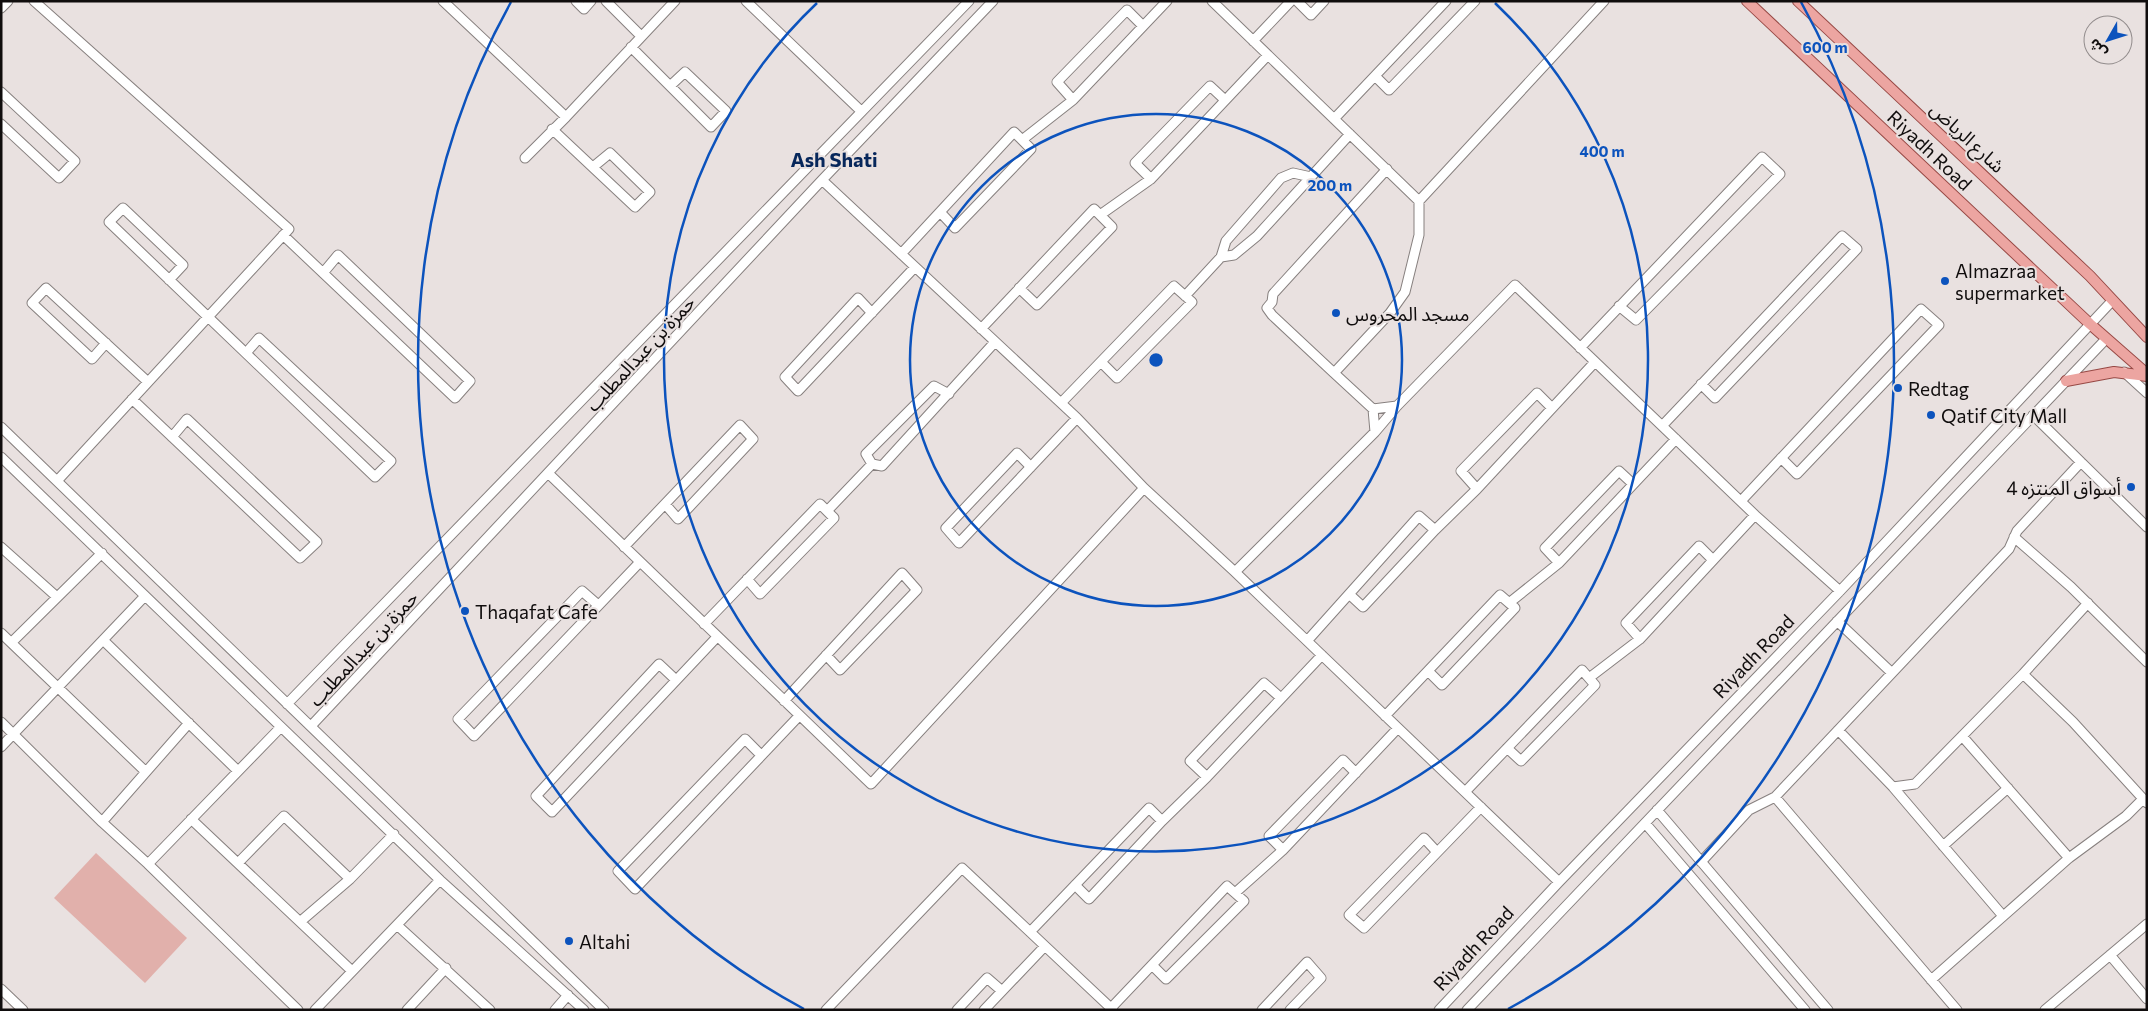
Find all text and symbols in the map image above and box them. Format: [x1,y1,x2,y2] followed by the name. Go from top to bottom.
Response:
[2083,15,2133,65] north arrow
[2085,36,2110,61] text: ش
[1802,38,1848,56] text: 600 m
[1924,97,2010,179] street label: شارع الرياض
[1883,105,1977,195] street label: Riyadh Road
[1579,142,1625,160] text: 400 m
[790,147,878,171] district label: Ash Shati
[1308,176,1352,194] text: 200 m
[1955,259,2065,304] place label: Almazraa supermarket
[1939,275,1951,287] marker: Almazraa supermarket
[581,290,700,416] street label: حمزة بن عبدالمطلب
[1346,302,1470,326] place label: مسجد المحروس
[1330,307,1342,319] marker: مسجد المحروس
[1147,351,1165,369] centre of rings
[1908,377,1969,400] place label: Redtag
[1892,382,1904,394] marker: Redtag
[1941,404,2067,427] place label: Qatif City Mall
[1925,409,1937,421] marker: Qatif City Mall
[2006,476,2121,500] place label: أسواق المنتزه 4
[2125,481,2137,493] marker: أسواق المنتزه 4
[304,585,423,711] street label: حمزة بن عبدالمطلب
[475,600,598,623] place label: Thaqafat Cafe
[459,605,471,617] marker: Thaqafat Cafe
[1708,610,1798,702] street label: Riyadh Road
[1428,901,1518,995] street label: Riyadh Road
[579,930,630,953] place label: Altahi
[563,935,575,947] marker: Altahi

